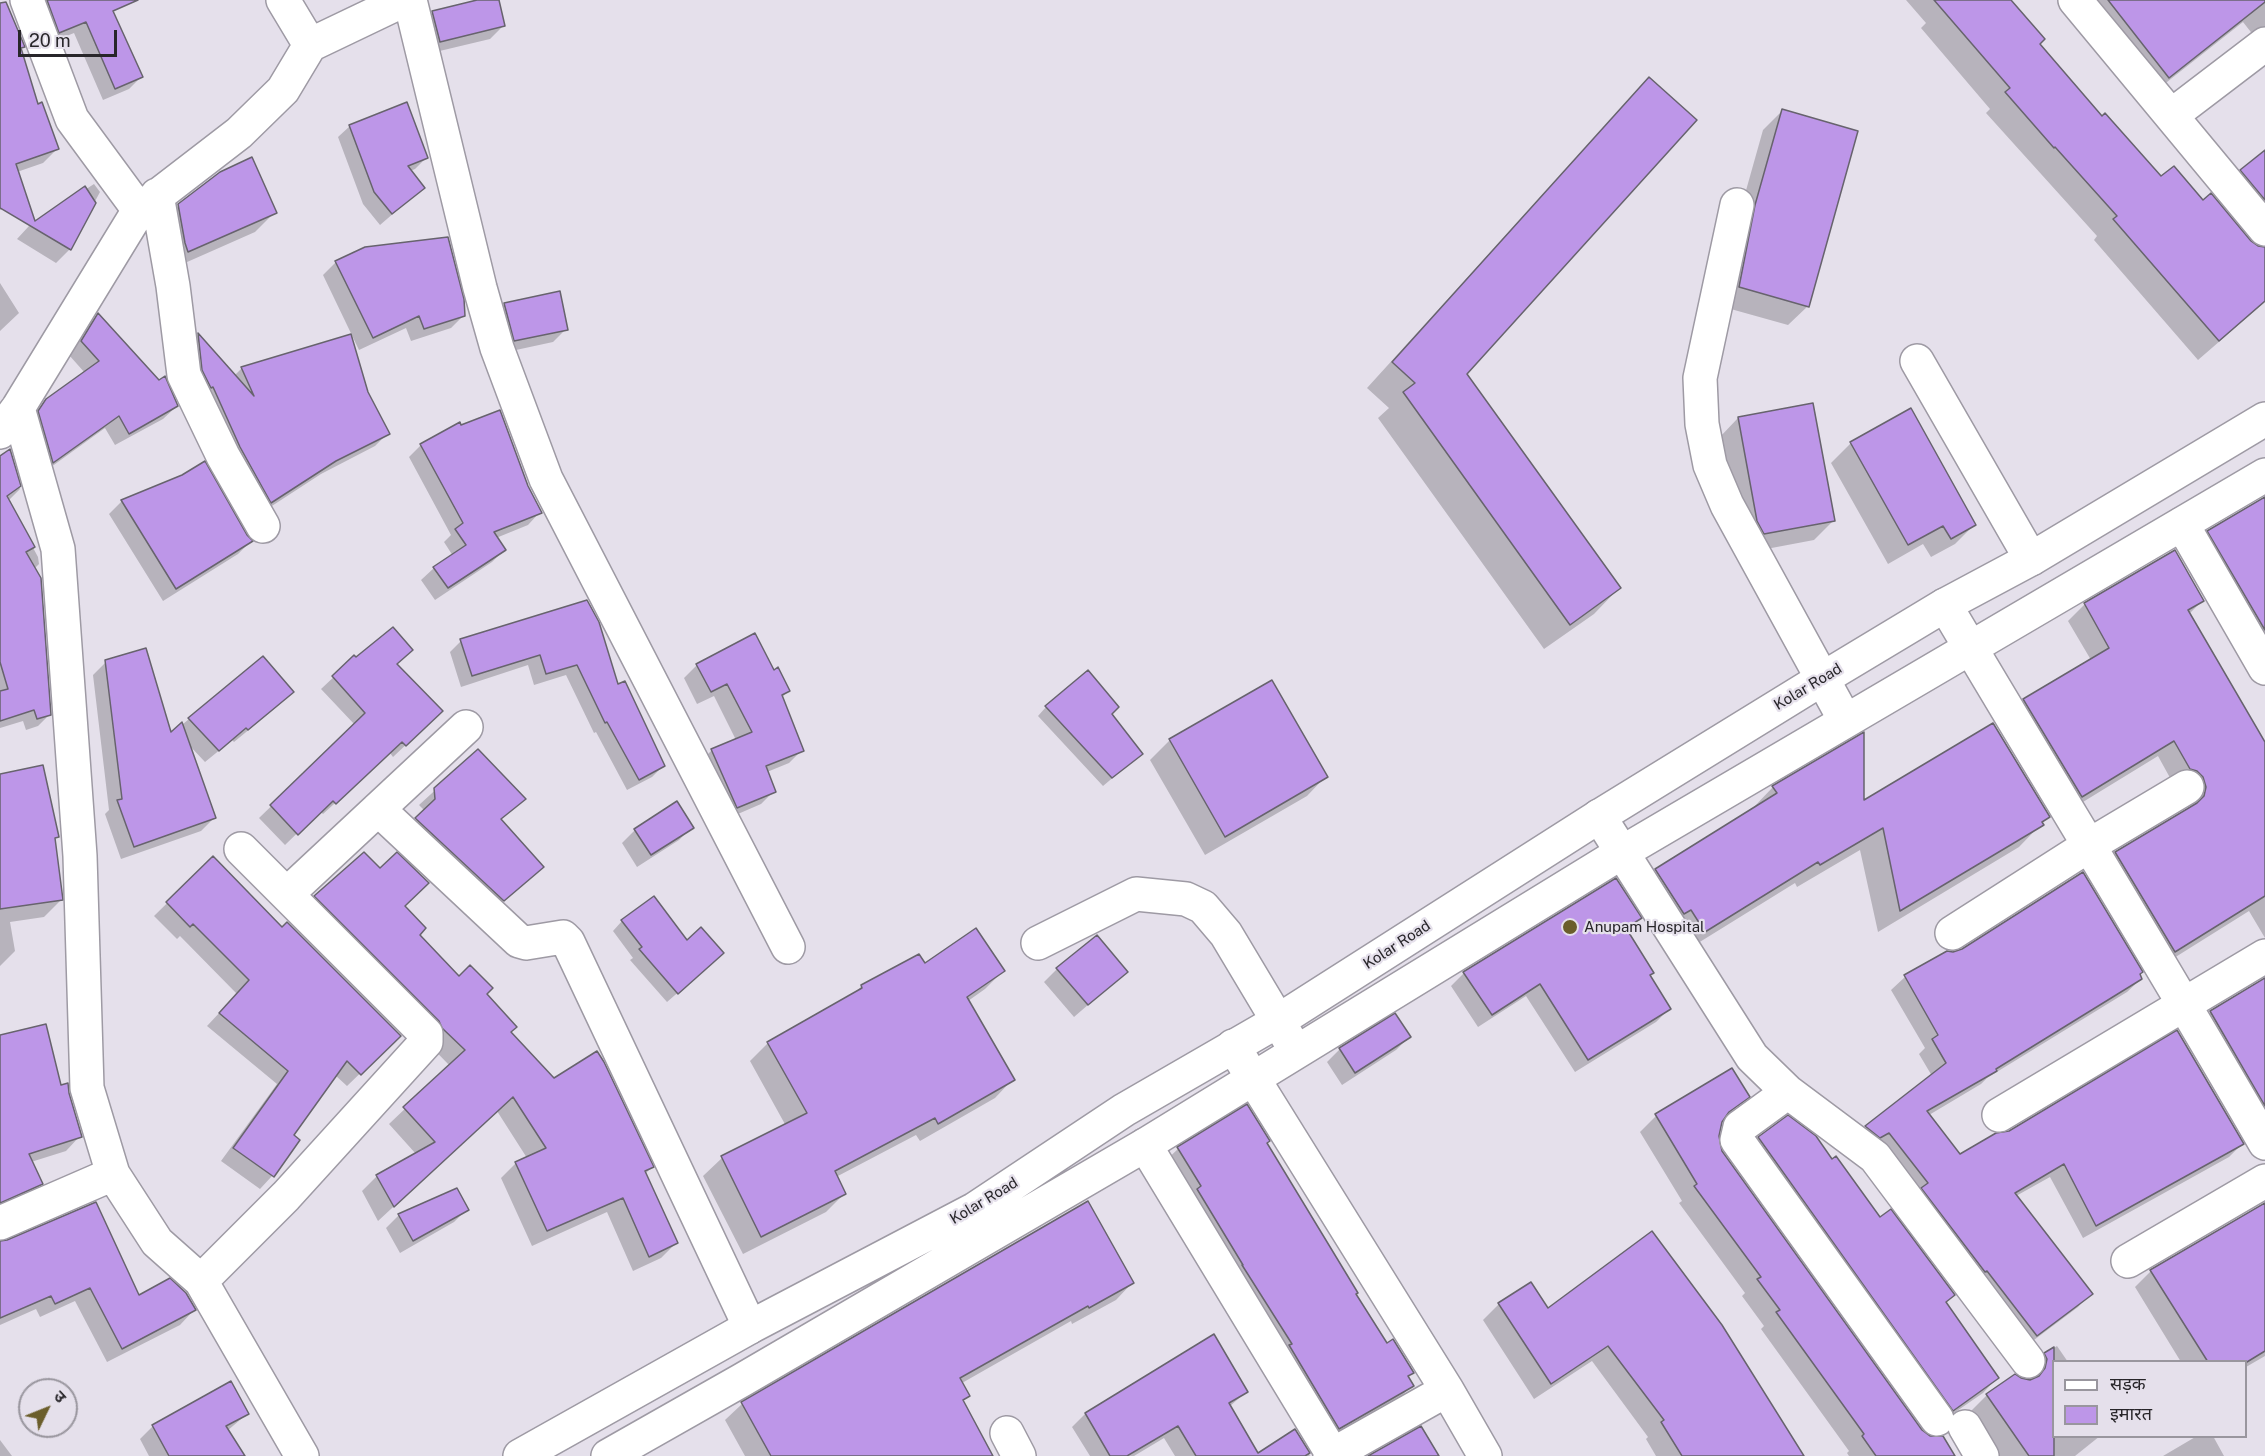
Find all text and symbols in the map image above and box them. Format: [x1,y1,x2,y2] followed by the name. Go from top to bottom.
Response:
[21,18,120,56] scale bar
[29,30,71,51] text: 20 m
[1771,660,1845,714] street label: Kolar Road
[1360,917,1434,973] street label: Kolar Road
[1561,918,1579,936] marker: Anupam Hospital
[1584,918,1705,936] place label: Anupam Hospital
[947,1174,1021,1228] street label: Kolar Road
[2052,1360,2247,1438] legend
[2110,1373,2146,1394] text: सड़क
[18,1378,78,1438] north arrow
[50,1387,70,1407] text: उ
[2110,1403,2152,1424] text: इमारत

